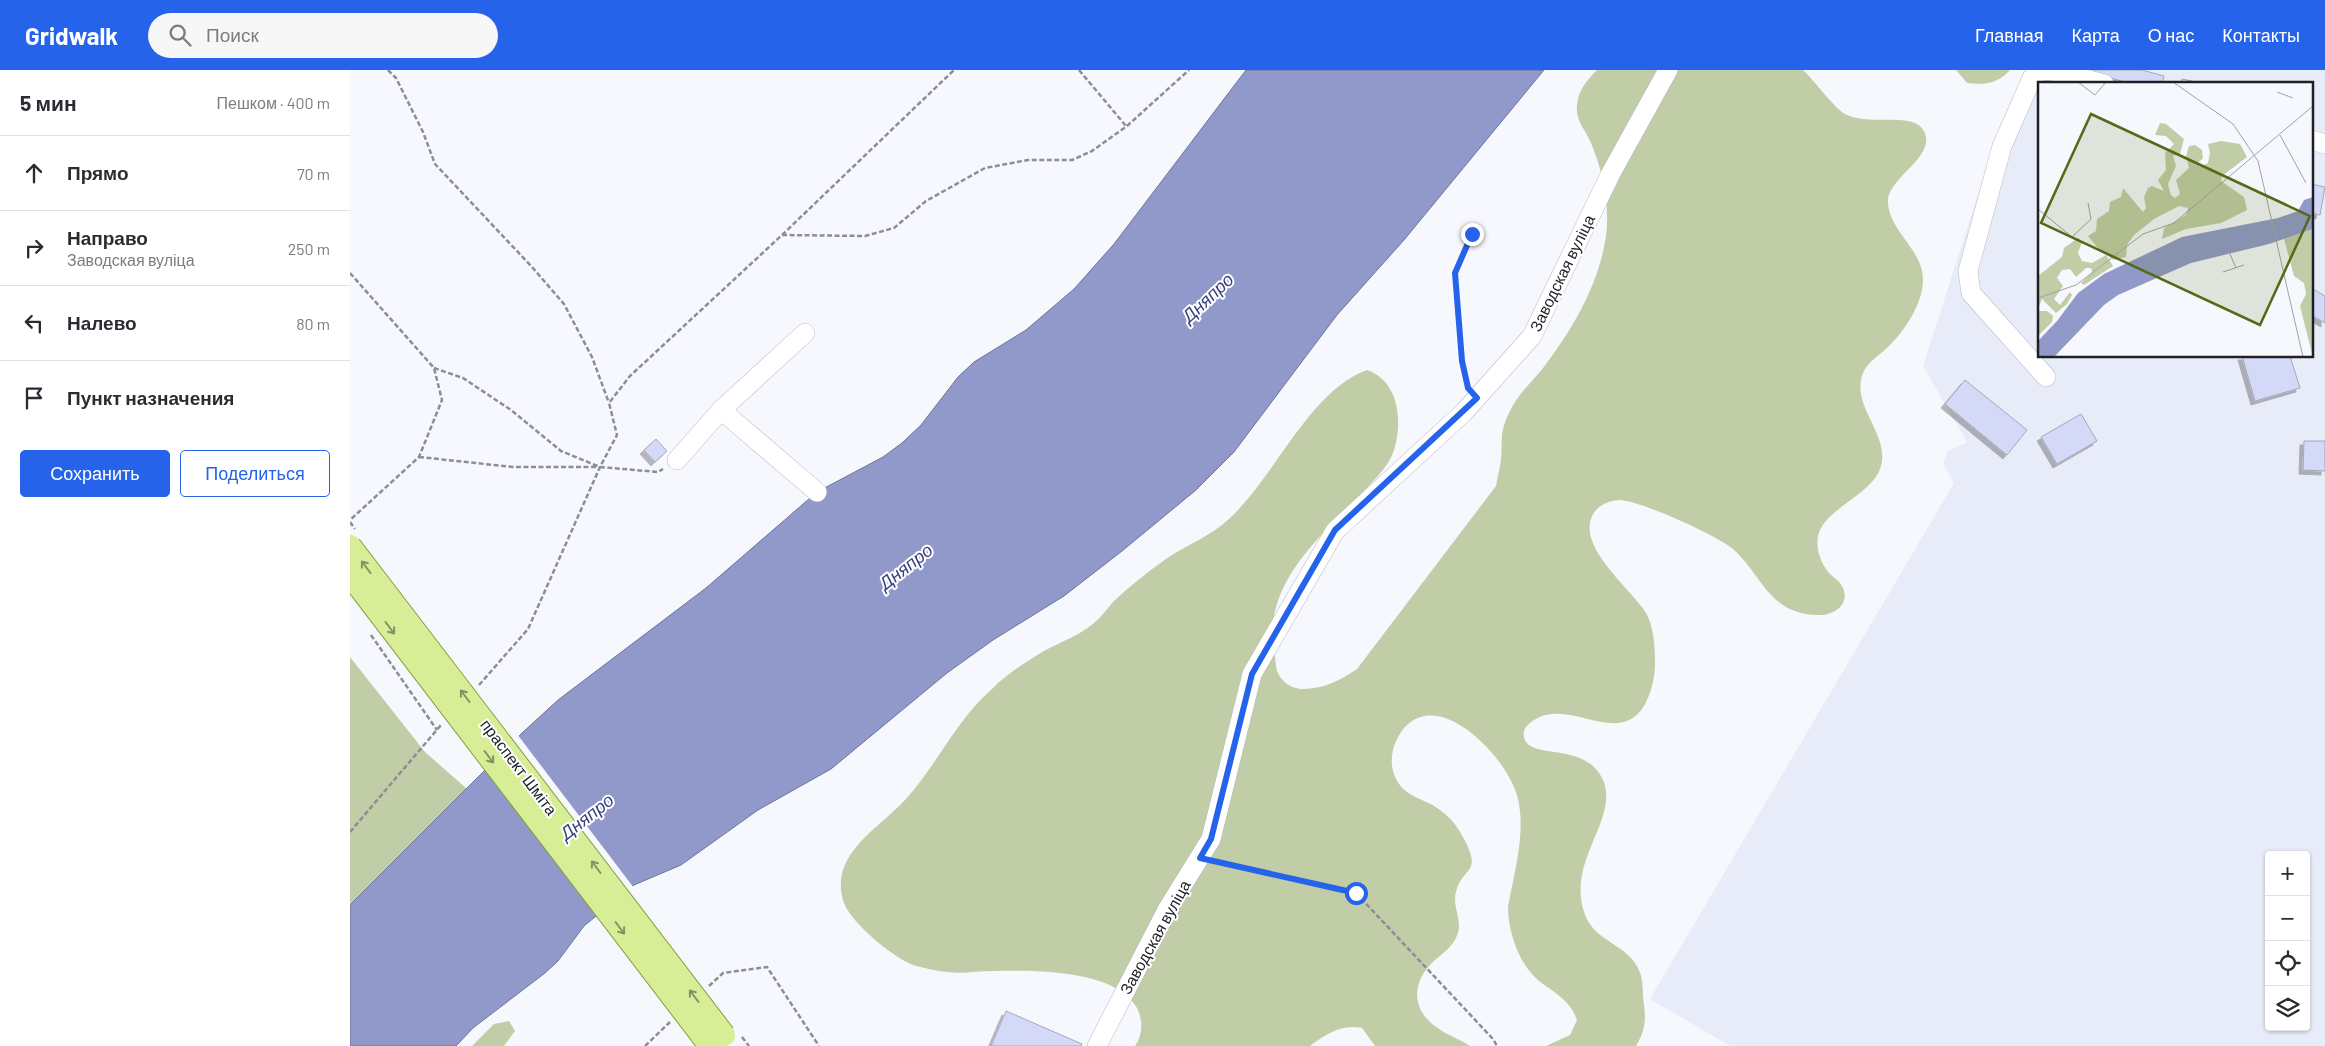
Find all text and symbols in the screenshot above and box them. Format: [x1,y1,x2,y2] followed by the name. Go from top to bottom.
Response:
[148,13,498,58] search box
[25,21,118,50] text: Gridwalk
[166,21,194,49] icon: search
[206,23,259,46] text: Поиск
[1975,24,2044,46] text: Главная
[2072,24,2120,46] text: Карта
[2148,24,2194,46] text: О нас
[2222,24,2300,46] text: Контакты
[2038,82,2312,358] inset map
[20,90,77,115] text: 5 мин
[217,93,330,112] text: Пешком · 400 m
[20,159,48,187] icon: ahead
[67,161,129,184] text: Прямо
[297,164,330,183] text: 70 m
[1525,211,1598,334] street label: Заводская вуліца
[1461,223,1484,246] route end
[67,226,148,249] text: Направо
[20,234,48,262] icon: right
[288,239,330,258] text: 250 m
[67,250,195,269] text: Заводская вуліца
[1176,268,1238,328] water label: Дняпро
[20,309,48,337] icon: left
[67,311,137,334] text: Налево
[296,314,330,333] text: 80 m
[20,384,48,412] icon: arrive
[67,386,234,409] text: Пункт назначения
[20,450,170,497] button: Сохранить
[180,450,330,497] button: Поделиться
[873,538,937,595] water label: Дняпро
[361,560,371,574] one-way arrow
[385,621,396,634] one-way arrow
[460,689,470,703] one-way arrow
[477,715,562,818] street label: праспект Шміта
[484,750,494,764] one-way arrow
[554,788,618,845] water label: Дняпро
[2265,851,2310,1031] map controls
[2265,851,2310,896] button: +
[590,861,601,874] one-way arrow
[1115,876,1194,997] street label: Заводская вуліца
[1345,882,1368,905] route start
[2265,896,2310,941] button: −
[614,921,625,934] one-way arrow
[2265,941,2310,986] button: locate
[2265,986,2310,1031] button: layers
[689,990,700,1003] one-way arrow

